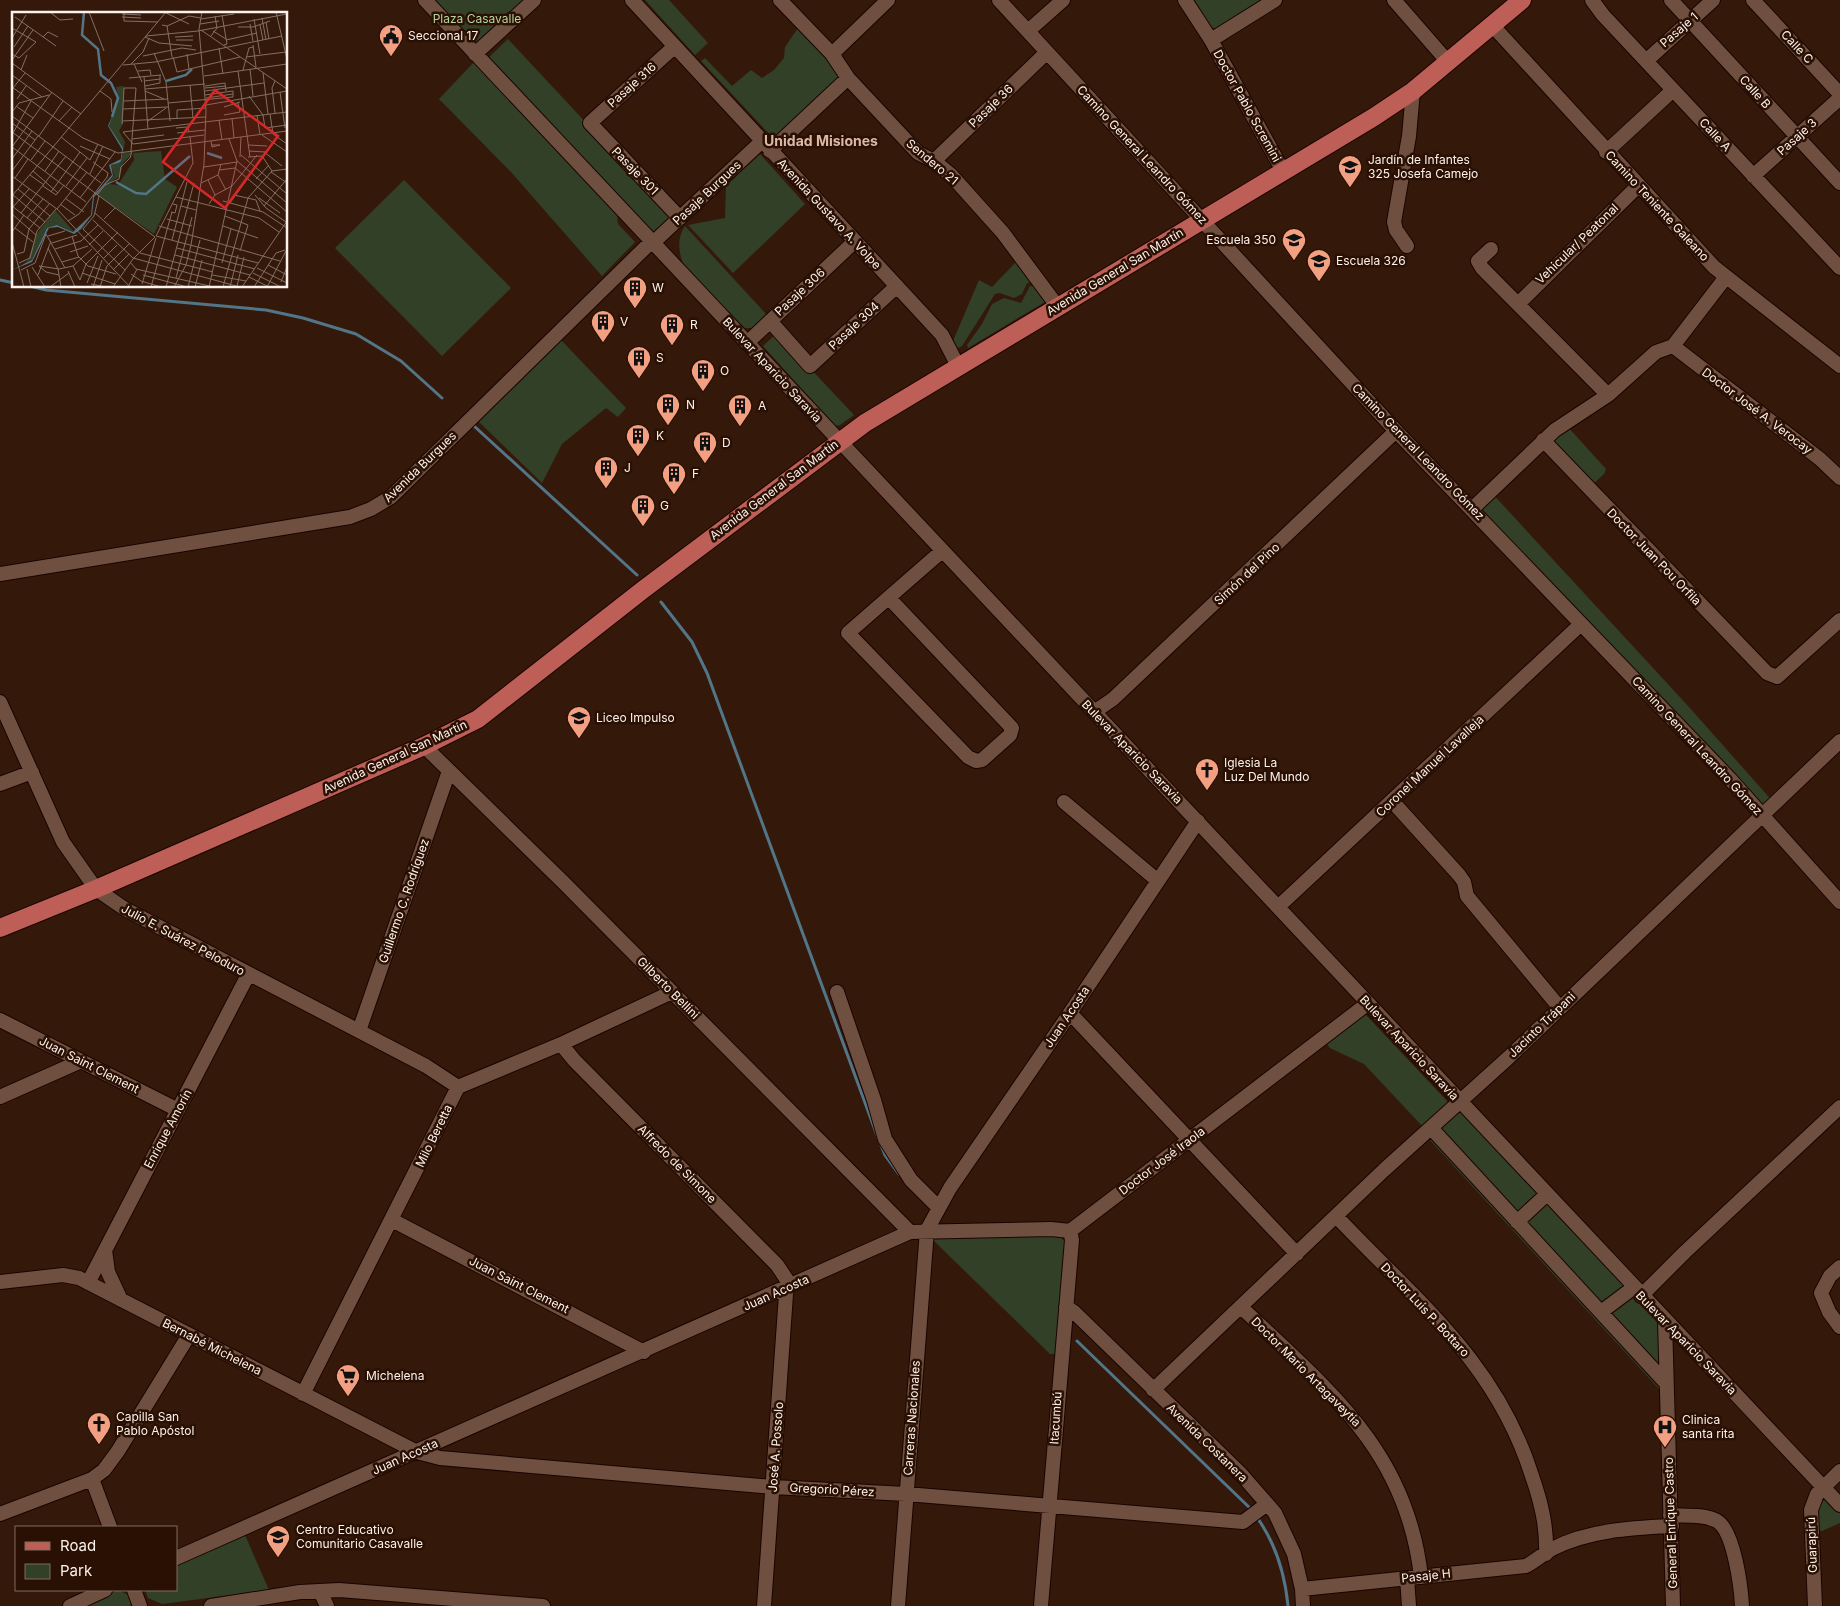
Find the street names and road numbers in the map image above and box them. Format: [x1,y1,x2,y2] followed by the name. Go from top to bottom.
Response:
[1657,9,1701,50] street label: Pasaje 1
[1778,27,1817,67] street label: Calle C
[1210,47,1285,165] street label: Doctor Pablo Scremini
[604,59,659,110] street label: Pasaje 316
[1737,72,1774,111] street label: Calle B
[965,81,1016,130] street label: Pasaje 36
[1074,82,1211,227] street label: Camino General Leandro Gómez
[1696,115,1734,154] street label: Calle A
[1774,115,1820,158] street label: Pasaje 3
[903,136,961,188] street label: Sendero 21
[609,144,662,198] street label: Pasaje 301
[1602,147,1712,264] street label: Camino Teniente Galeano
[774,155,885,272] street label: Avenida Gustavo A. Volpe
[669,157,744,228] street label: Pasaje Burgues
[1532,200,1621,287] street label: Vehicular/ Peatonal
[1044,225,1186,318] street label: Avenida General San Martín
[771,265,828,319] street label: Pasaje 306
[825,298,882,353] street label: Pasaje 304
[720,315,824,425] street label: Bulevar Aparicio Saravia
[1699,364,1815,457] street label: Doctor José A. Verocay
[1349,380,1488,523] street label: Camino General Leandro Gómez
[380,428,459,505] street label: Avenida Burgues
[706,436,841,543] street label: Avenida General San Martín
[1604,505,1705,608] street label: Doctor Juan Pou Orfila
[1211,539,1283,608] street label: Simón del Pino
[1629,673,1766,818] street label: Camino General Leandro Gómez
[1079,697,1186,807] street label: Bulevar Aparicio Saravia
[1373,712,1487,820] street label: Coronel Manuel Lavalleja
[320,717,469,797] street label: Avenida General San Martín
[375,837,432,965] street label: Guillermo C. Rodríguez
[119,901,248,979] street label: Julio E. Suárez Peloduro
[634,953,703,1022] street label: Gilberto Bellini
[1041,983,1093,1050] street label: Juan Acosta
[1505,989,1578,1060] street label: Jacinto Trápani
[1357,992,1462,1103] street label: Bulevar Aparicio Saravia
[37,1033,142,1096] street label: Juan Saint Clement
[140,1087,195,1171] street label: Enrique Amorín
[412,1102,455,1170] street label: Milo Beretta
[635,1121,720,1206] street label: Alfredo de Simone
[1116,1123,1208,1198] street label: Doctor José Iraola
[467,1253,572,1316] street label: Juan Saint Clement
[1378,1260,1473,1360] street label: Doctor Luis P. Bottaro
[741,1271,811,1314] street label: Juan Acosta
[1633,1288,1740,1398] street label: Bulevar Aparicio Saravia
[1248,1314,1364,1430] street label: Doctor Mario Artagaveytia
[160,1315,264,1378] street label: Bernabé Michelena
[900,1360,923,1476] street label: Carreras Nacionales
[1046,1391,1065,1445] street label: Itacumbú
[1164,1400,1251,1485] street label: Avenida Costanera
[765,1401,786,1493] street label: José A. Possolo
[370,1435,440,1478] street label: Juan Acosta
[1661,1457,1680,1589] street label: General Enrique Castro
[789,1480,875,1499] street label: Gregorio Pérez
[1803,1517,1820,1573] street label: Guarapirú
[1400,1565,1451,1586] street label: Pasaje H

